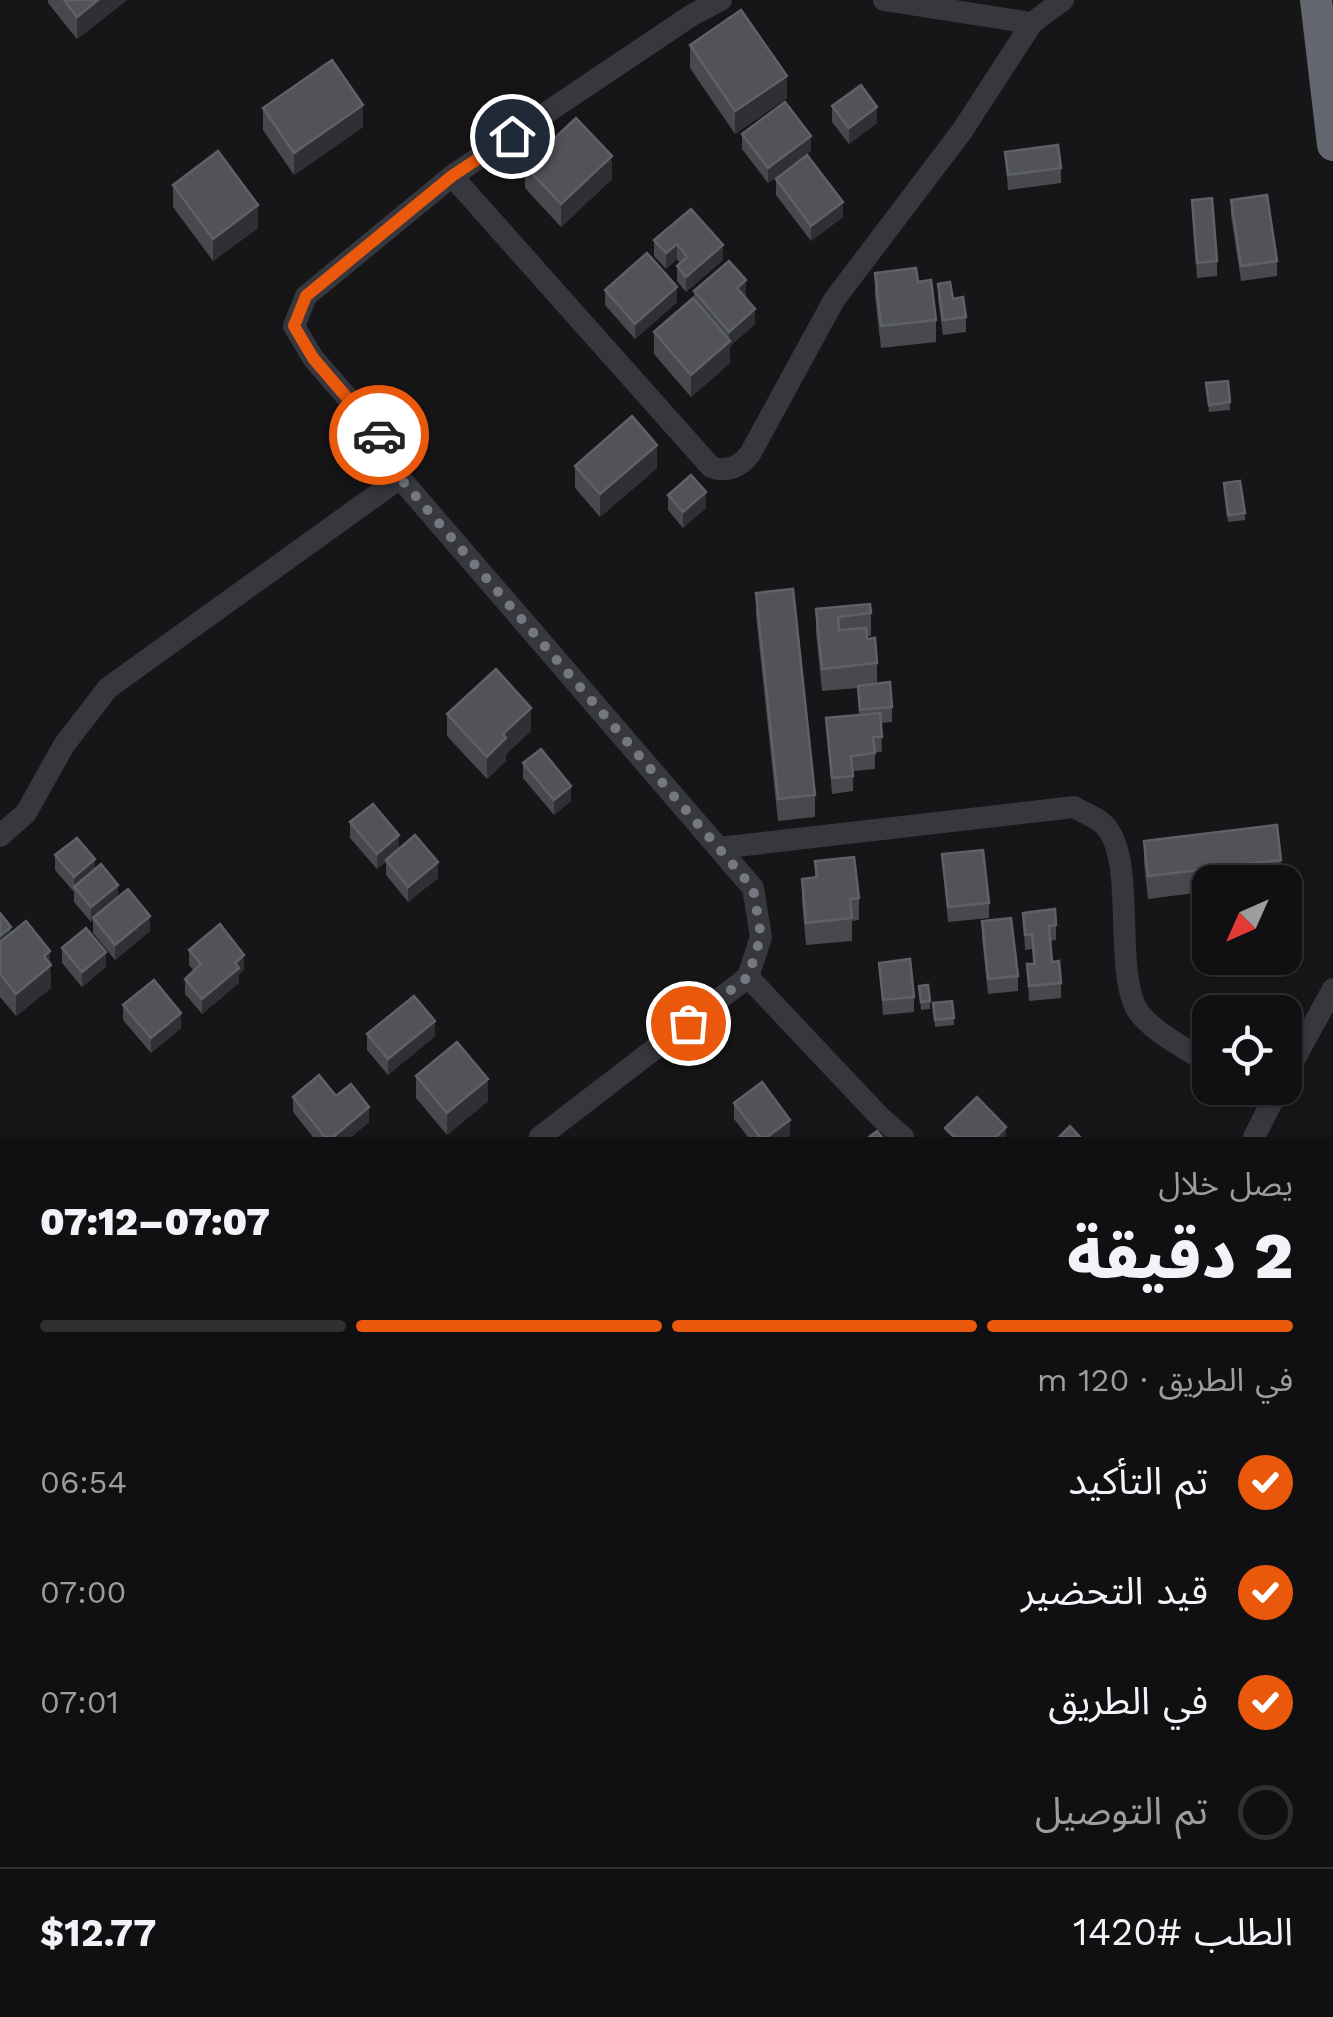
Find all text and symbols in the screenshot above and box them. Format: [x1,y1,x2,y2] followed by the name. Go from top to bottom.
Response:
[470,94,555,179] pin
[485,109,540,164] icon: home
[329,385,429,485] courier
[352,408,407,463] icon: car
[1192,865,1302,975] north arrow
[1192,865,1302,1105] map controls
[646,981,731,1066] pin
[1192,995,1302,1105] button: locate
[661,996,716,1051] icon: bag
[1159,1165,1293,1203] text: يصل خلال
[40,1200,270,1244] text: 07:07–07:12
[1067,1218,1293,1294] text: 2 دقيقة
[1037,1361,1293,1399] text: في الطريق · 120 m
[1238,1455,1293,1510] icon: check
[1068,1459,1208,1503] text: تم التأكيد
[40,1463,127,1501] text: 06:54
[1238,1565,1293,1620] icon: check
[1021,1569,1208,1613] text: قيد التحضير
[40,1573,127,1611] text: 07:00
[1238,1675,1293,1730] icon: check
[1048,1679,1208,1723] text: في الطريق
[40,1683,119,1721] text: 07:01
[1035,1789,1208,1833] text: تم التوصيل
[1073,1910,1293,1954] text: الطلب #1420
[40,1911,156,1955] text: $12.77

